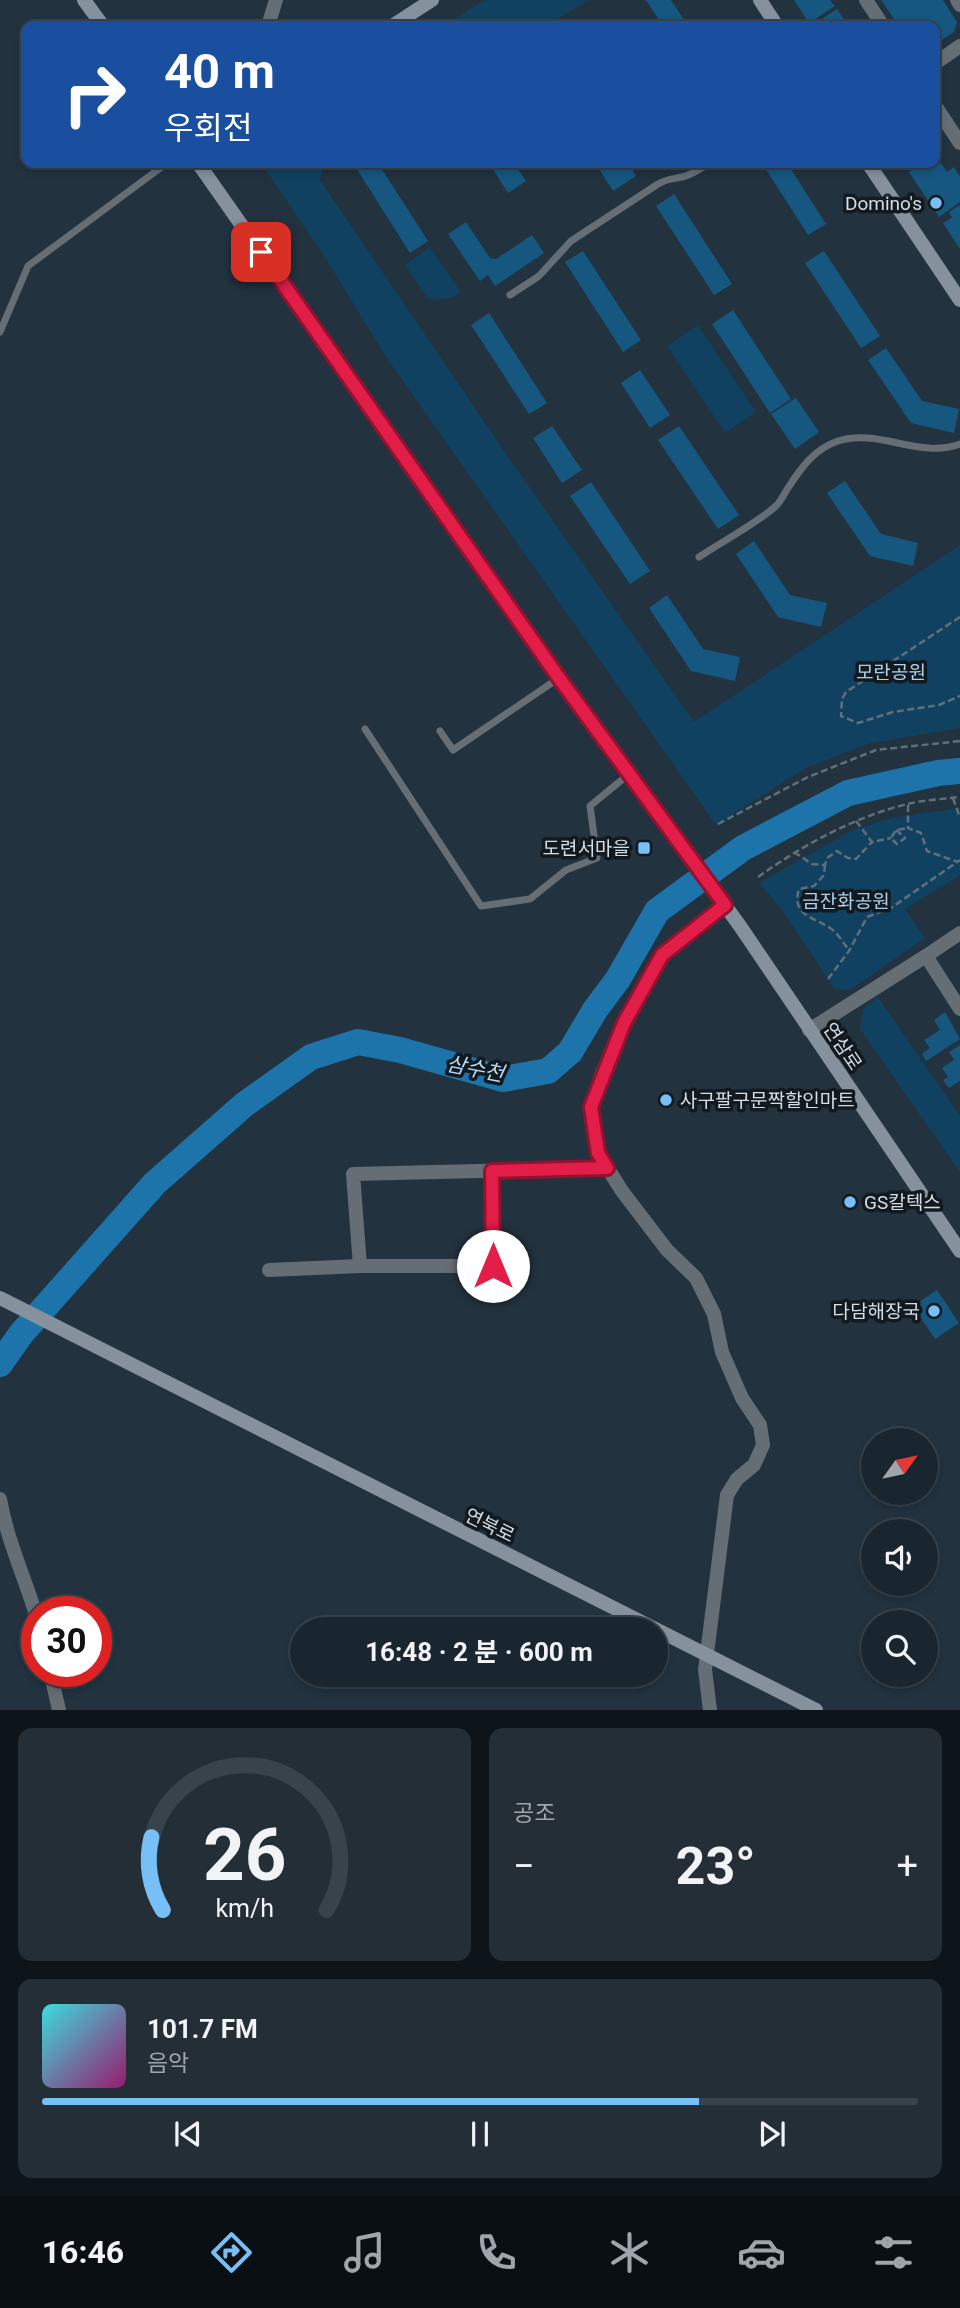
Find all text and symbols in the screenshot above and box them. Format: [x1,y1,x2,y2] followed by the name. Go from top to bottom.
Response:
[164,43,275,100] text: 40 m
[49,49,140,140] icon: right
[164,109,252,147] text: 우회전
[845,192,922,215] place label: Domino's
[928,195,944,211] marker: Domino's
[231,222,291,282] pin
[242,233,280,271] icon: arrive
[856,661,926,684] park label: 모란공원
[543,837,630,860] place label: 도련서마을
[636,840,652,856] marker: 도련서마을
[802,890,890,913] park label: 금잔화공원
[818,1018,867,1074] street label: 연삼로
[444,1052,508,1087] water label: 삼수천
[680,1089,855,1112] place label: 사구팔구문짝할인마트
[658,1092,674,1108] marker: 사구팔구문짝할인마트
[864,1191,941,1214] place label: GS칼텍스
[842,1194,858,1210] marker: GS칼텍스
[456,1229,530,1303] position arrow
[833,1300,920,1323] place label: 다담해장국
[926,1303,942,1319] marker: 다담해장국
[861,1428,938,1505] north arrow
[861,1428,938,1687] map controls
[461,1504,518,1547] street label: 연북로
[861,1519,938,1596] button: sound
[21,1596,112,1687] speed limit sign: 30
[861,1610,938,1687] button: search
[365,1637,593,1667] text: 16:48 · 2 분 · 600 m
[513,1800,555,1827] text: 공조
[203,1813,286,1899] text: 26
[676,1836,756,1897] text: 23°
[513,1844,535,1888] text: −
[896,1844,918,1888] text: +
[215,1894,274,1923] text: km/h
[147,2014,258,2044] text: 101.7 FM
[147,2050,189,2077] text: 음악
[169,2115,207,2153] icon: previous
[461,2115,499,2153] icon: pause
[753,2115,791,2153] icon: next
[207,2228,256,2277] icon: directions
[340,2228,389,2277] icon: music
[472,2228,521,2277] icon: phone
[605,2228,654,2277] icon: climate
[737,2228,786,2277] icon: car
[869,2228,918,2277] icon: filters
[42,2233,124,2271] text: 16:46

